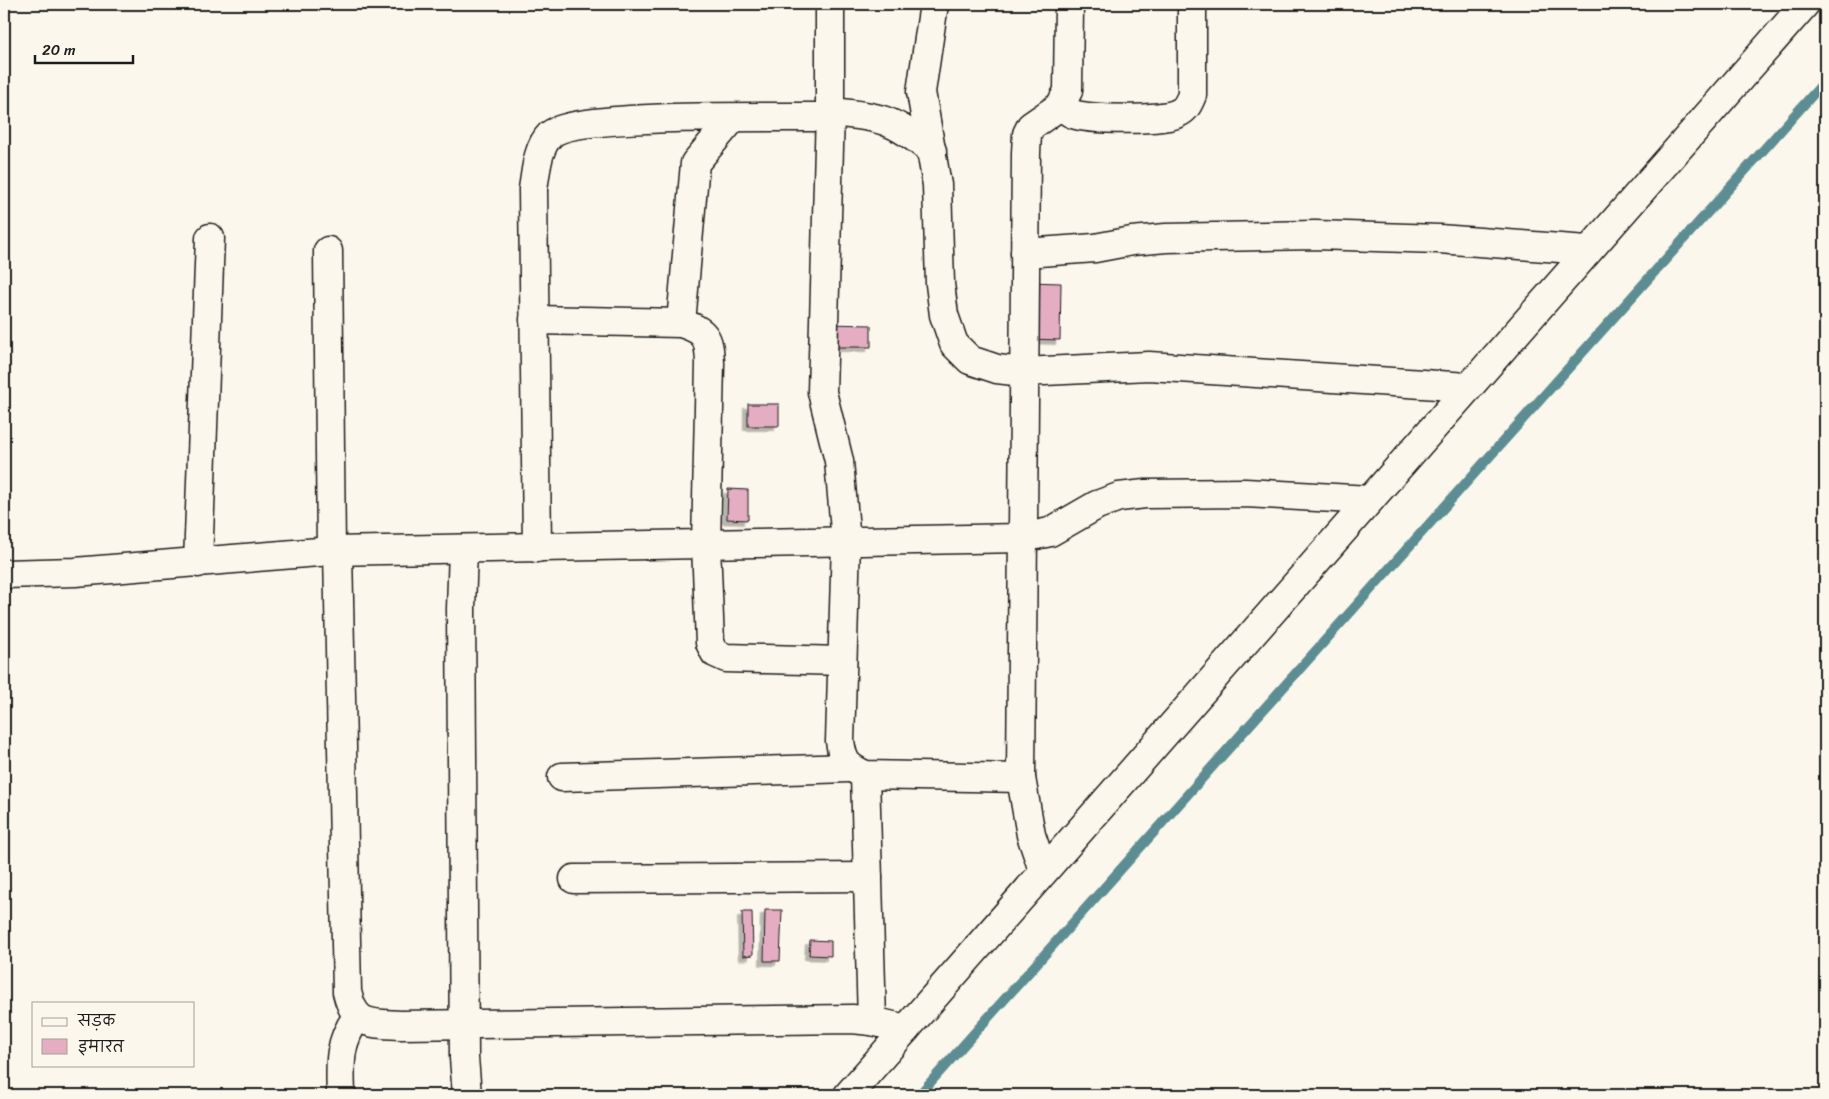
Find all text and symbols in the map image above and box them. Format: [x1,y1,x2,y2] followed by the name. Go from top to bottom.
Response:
[35,32,132,64] scale bar
[42,37,76,63] text: 20 m
[32,1002,195,1066] legend
[77,1008,116,1034] text: सड़क
[78,1034,125,1060] text: इमारत

